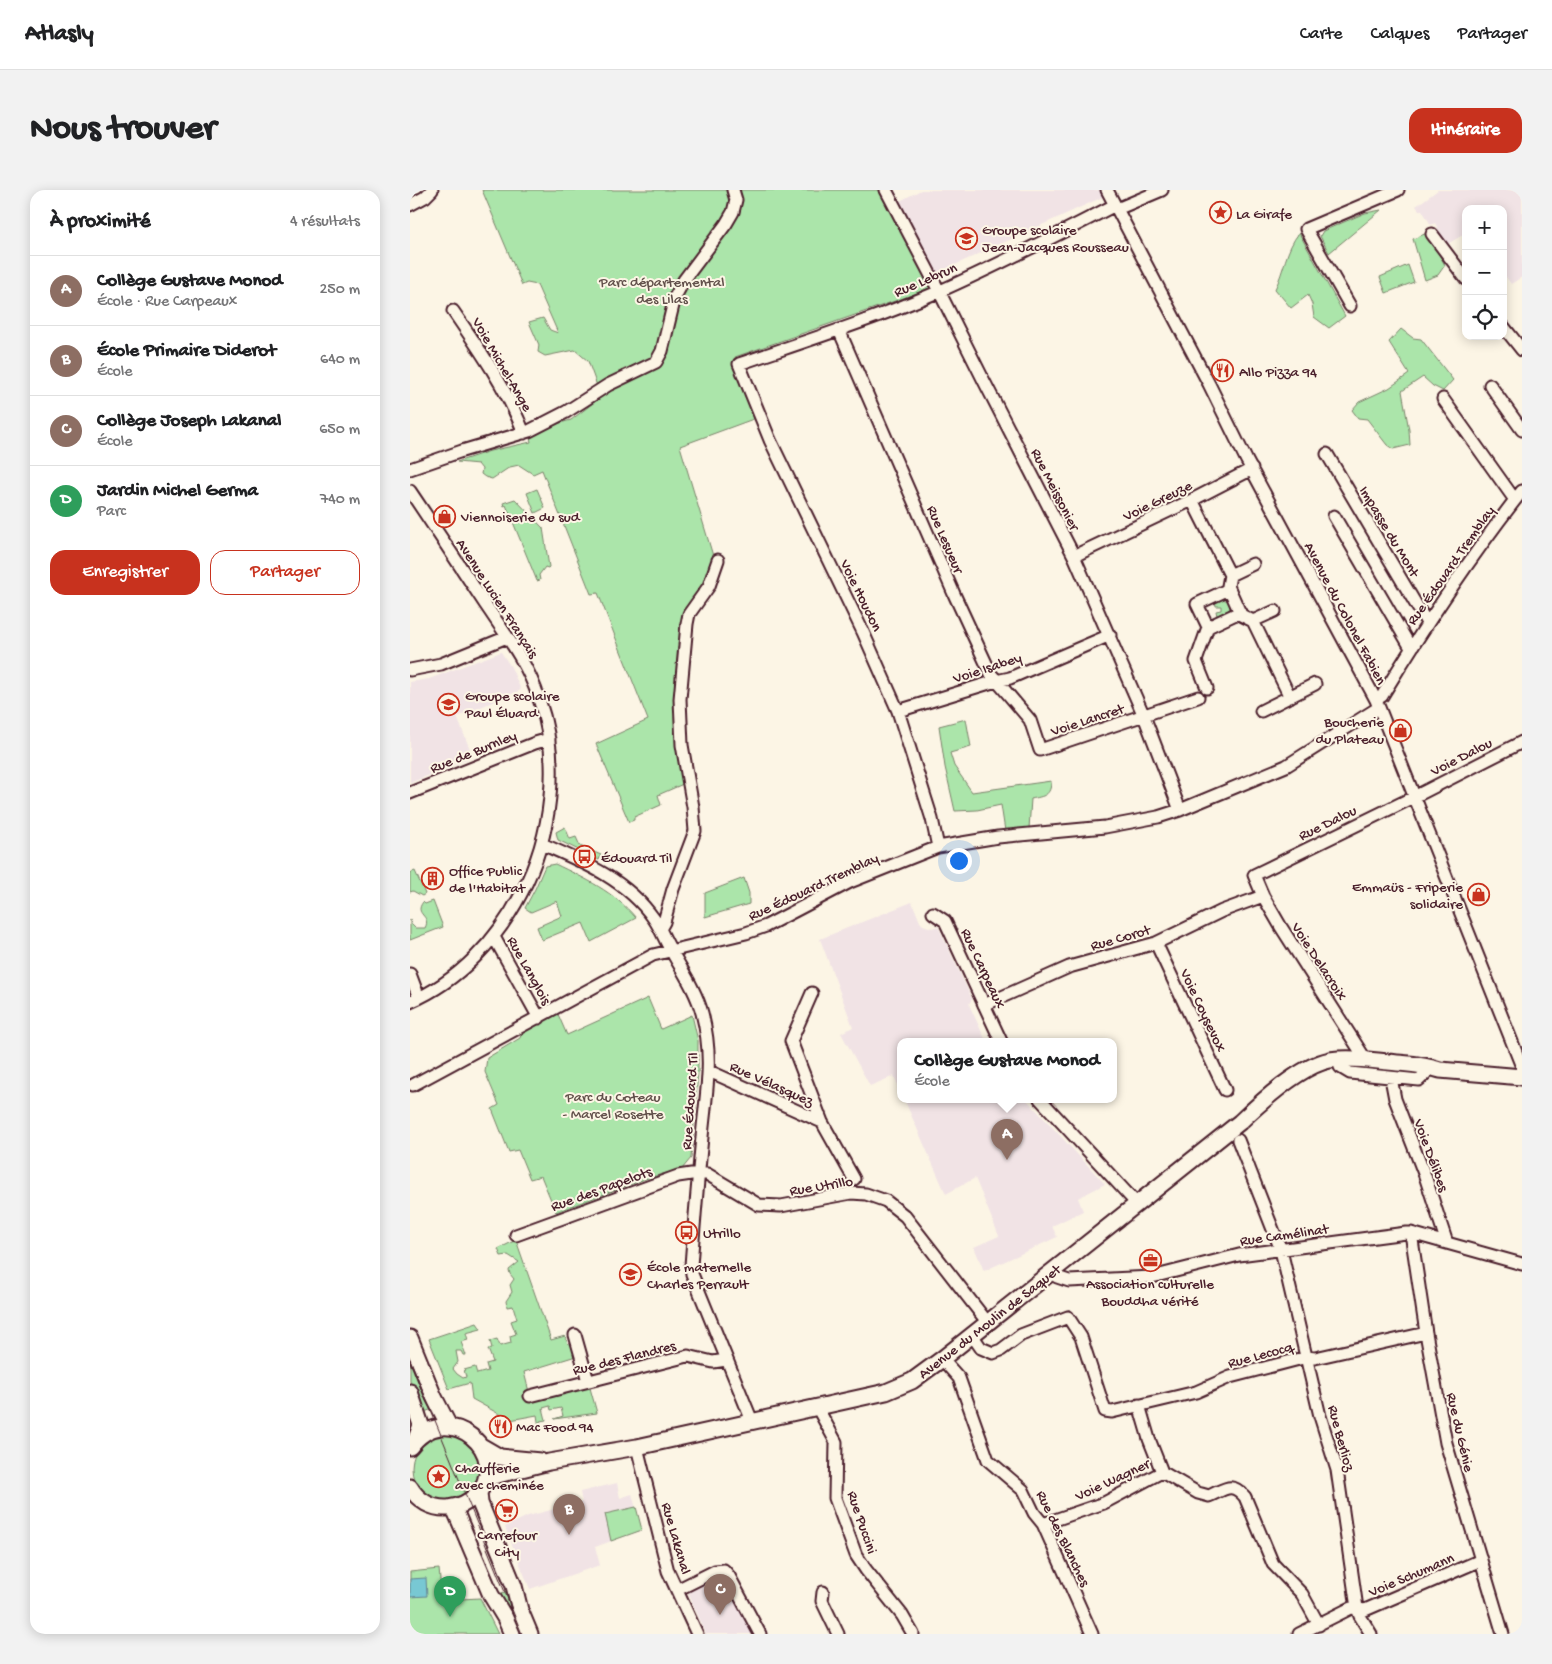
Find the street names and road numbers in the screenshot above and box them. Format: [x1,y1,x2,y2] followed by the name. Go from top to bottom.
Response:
[892,260,960,302] street label: Rue Lebrun
[467,314,536,415] street label: Voie Michel-Ange
[1026,446,1083,536] street label: Rue Meissonier
[1120,477,1196,527] street label: Voie Greuze
[1354,483,1424,582] street label: Impasse du Mont
[922,503,967,578] street label: Rue Lesueur
[1404,503,1500,629] street label: Rue Édouard Tremblay
[451,536,542,663] street label: Avenue Lucien Français
[1299,540,1389,688] street label: Avenue du Colonel Fabien
[835,556,885,635] street label: Voie Houdon
[950,649,1025,689] street label: Voie Isabey
[1048,700,1128,741] street label: Voie Lancret
[428,727,520,778] street label: Rue de Burnley
[1427,735,1496,781] street label: Voie Dalou
[1296,802,1360,846] street label: Rue Dalou
[746,849,882,926] street label: Rue Édouard Tremblay
[1286,919,1350,1004] street label: Voie Delacroix
[1089,921,1154,956] street label: Rue Corot
[956,926,1009,1012] street label: Rue Carpeaux
[502,934,555,1009] street label: Rue Langlois
[1175,966,1229,1055] street label: Voie Coysevox
[679,1052,703,1150] street label: Rue Édouard Til
[727,1058,816,1111] street label: Rue Vélasquez
[1408,1116,1452,1195] street label: Voie Délibes
[549,1163,655,1217] street label: Rue des Papelots
[788,1173,854,1201] street label: Rue Utrillo
[1239,1221,1332,1251] street label: Rue Camélinat
[915,1260,1066,1384] street label: Avenue du Moulin de Saquet
[571,1337,678,1380] street label: Rue des Flandres
[1226,1338,1297,1373] street label: Rue Lecocq
[1441,1391,1477,1474] street label: Rue du Génie
[1323,1403,1358,1474] street label: Rue Berlioz
[1072,1455,1155,1506] street label: Voie Wagner
[1031,1488,1093,1590] street label: Rue des Blanches
[842,1489,880,1556] street label: Rue Puccini
[656,1501,694,1577] street label: Rue Lakanal
[1365,1550,1457,1602] street label: Voie Schumann

